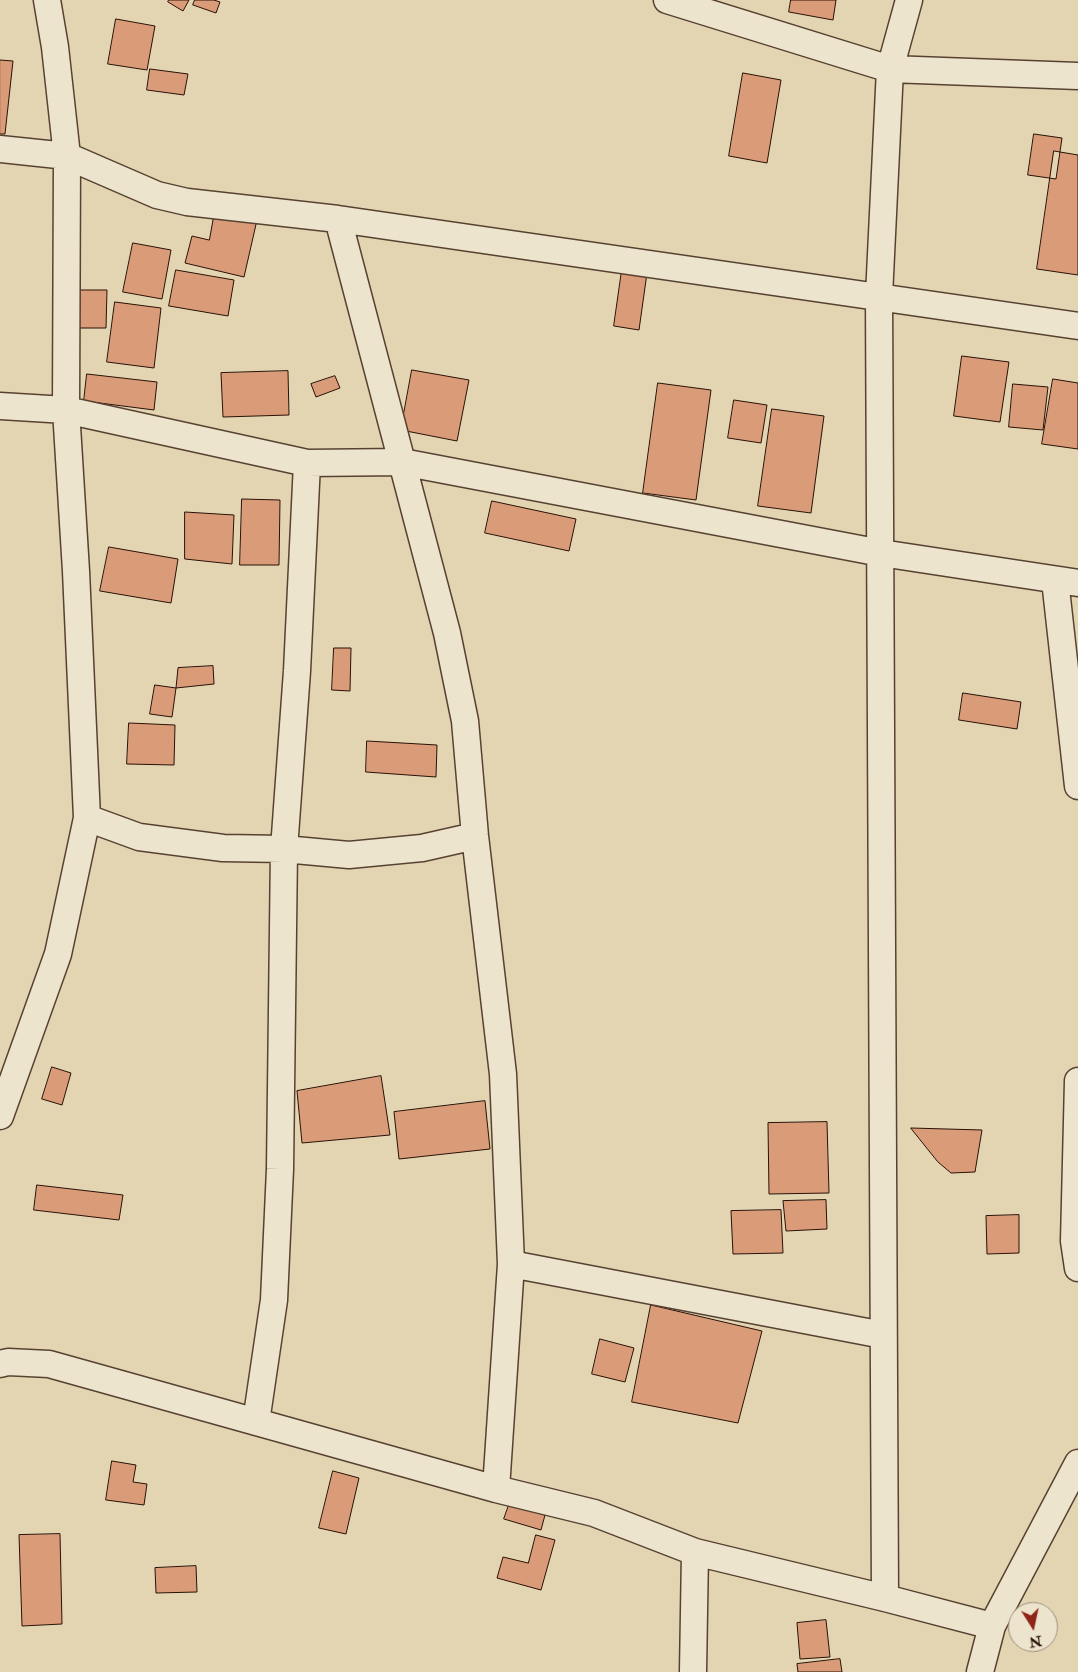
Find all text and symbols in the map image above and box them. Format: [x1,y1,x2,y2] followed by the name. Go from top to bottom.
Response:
[1008,1602,1058,1652] north arrow
[1028,1632,1043,1651] text: N

